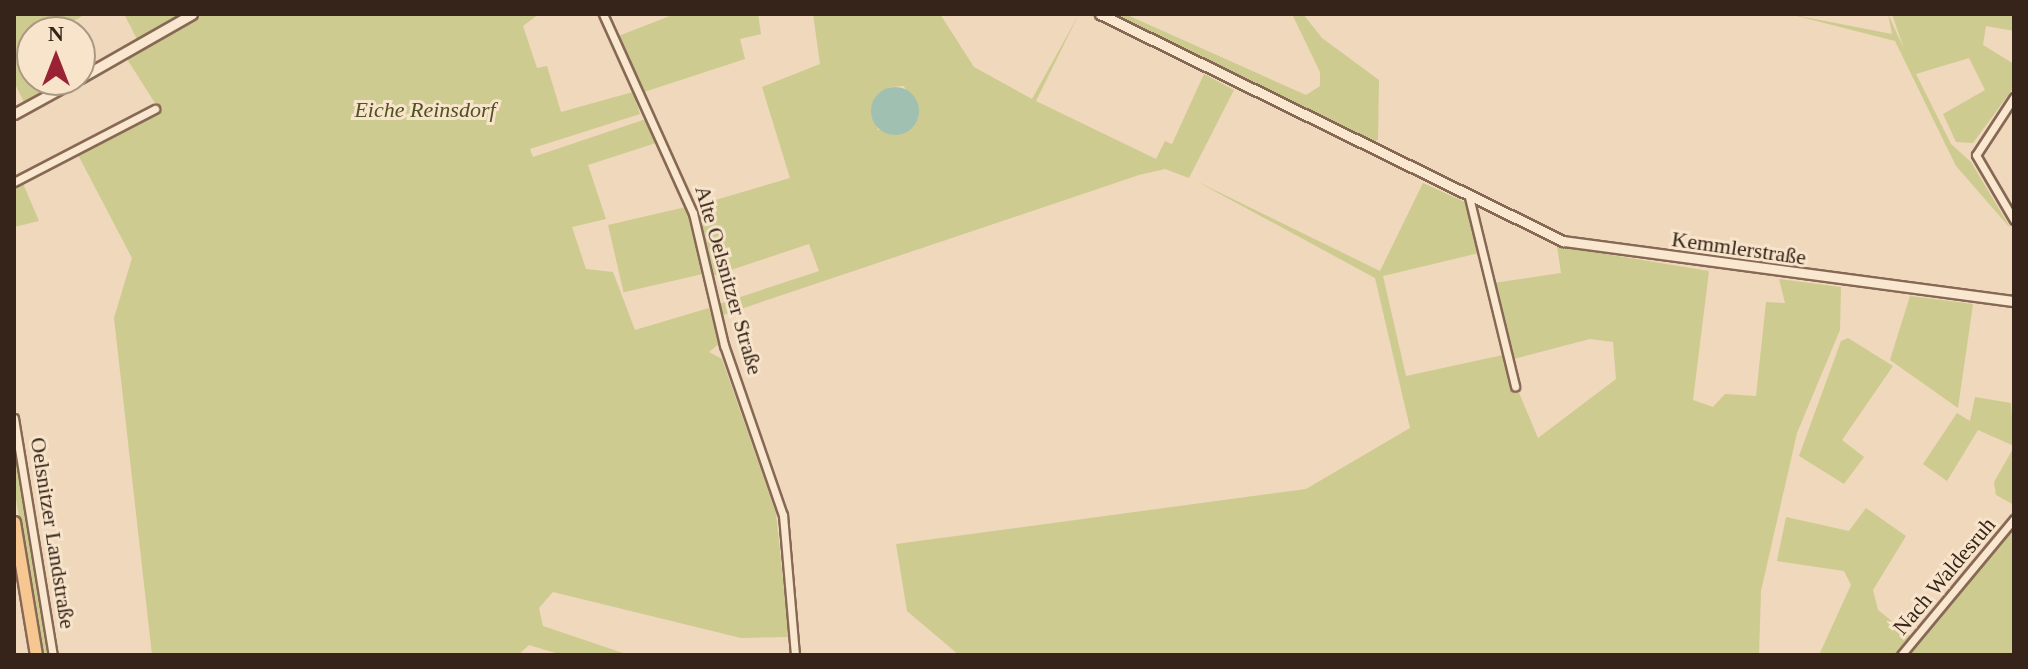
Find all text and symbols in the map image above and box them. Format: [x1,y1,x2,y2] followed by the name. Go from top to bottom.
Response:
[16,16,96,96] north arrow
[48,21,64,46] text: N
[354,97,496,123] park label: Eiche Reinsdorf
[689,182,769,378] street label: Alte Oelsnitzer Straße
[1670,225,1808,271] street label: Kemmlerstraße
[25,435,81,631] street label: Oelsnitzer Landstraße
[1887,512,2001,640] street label: Nach Waldesruh

